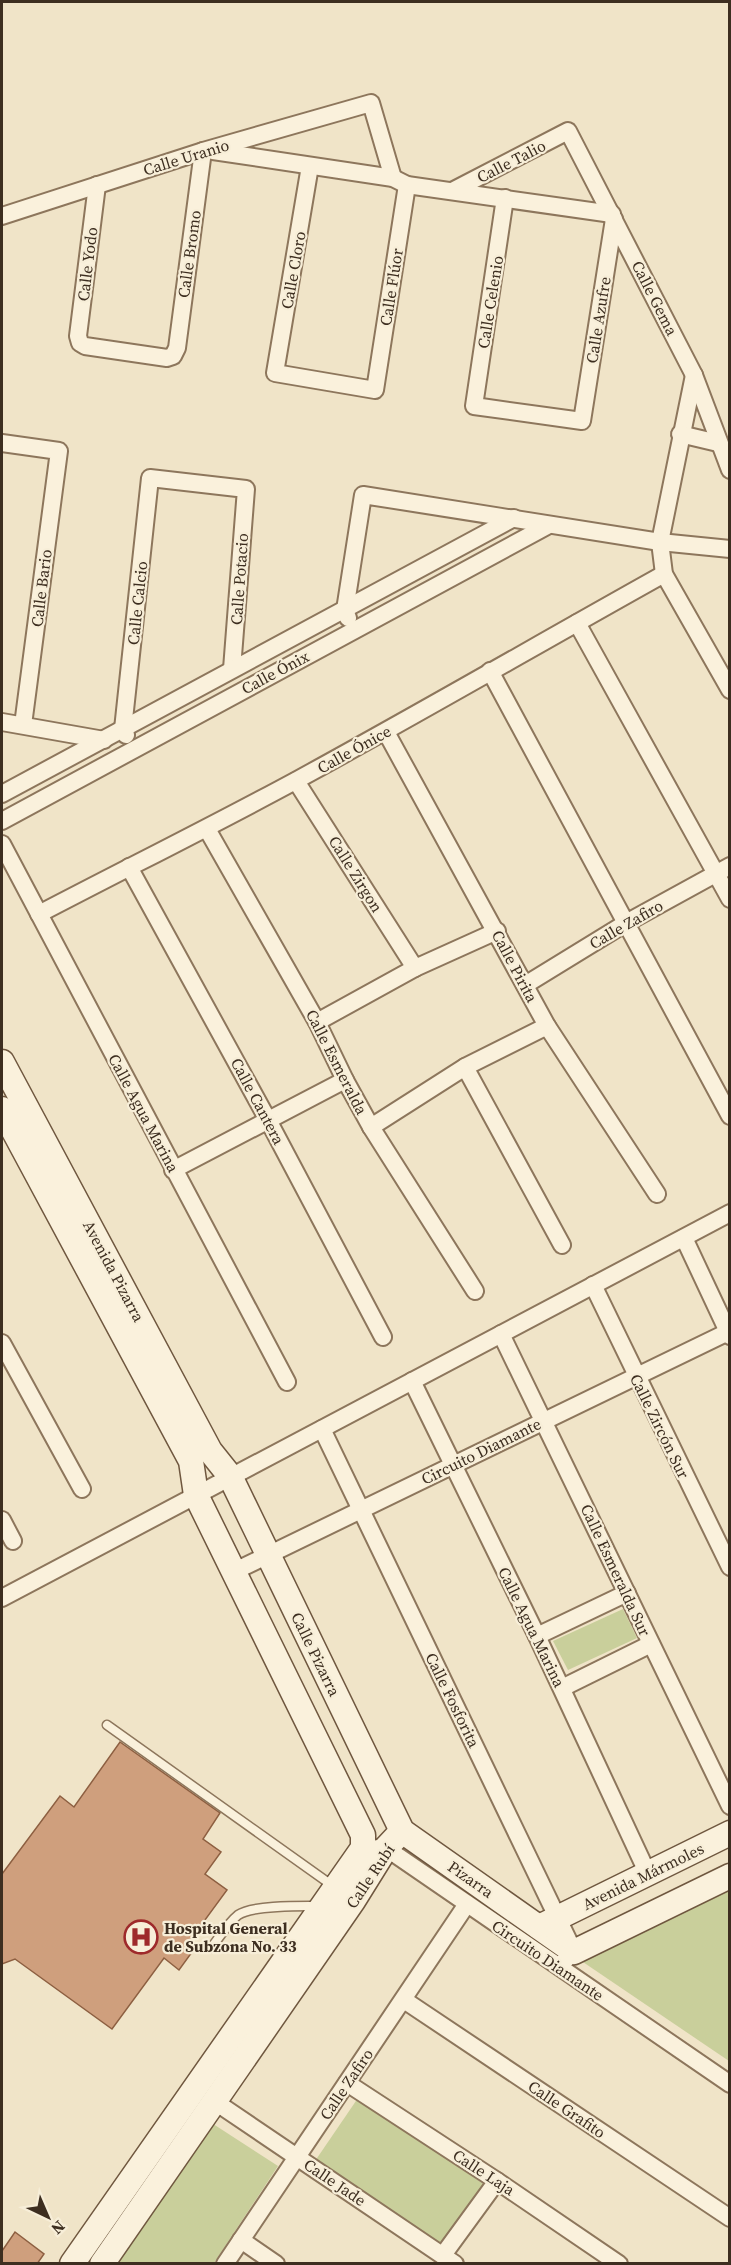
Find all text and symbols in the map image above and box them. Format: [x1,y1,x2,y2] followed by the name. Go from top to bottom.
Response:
[140,133,232,180] street label: Calle Uranio
[473,134,550,188] street label: Calle Talio
[172,209,206,299] street label: Calle Bromo
[72,225,102,302] street label: Calle Yodo
[275,229,311,311] street label: Calle Cloro
[374,246,408,327] street label: Calle Flúor
[472,254,508,350] street label: Calle Celenio
[627,257,684,340] street label: Calle Gema
[580,275,616,365] street label: Calle Azufre
[225,532,253,626] street label: Calle Potacio
[25,548,57,628] street label: Calle Bario
[122,560,152,646] street label: Calle Calcio
[237,645,313,699] street label: Calle Ónix
[313,720,395,778] street label: Calle Ónice
[324,832,388,917] street label: Calle Zirgon
[585,894,667,954] street label: Calle Zafiro
[487,926,544,1007] street label: Calle Pirita
[301,1006,373,1119] street label: Calle Esmeralda
[103,1050,185,1177] street label: Calle Agua Marina
[226,1054,291,1149] street label: Calle Cantera
[78,1216,150,1326] street label: Avenida Pizarra
[625,1370,695,1482] street label: Calle Zircón Sur
[417,1412,545,1490] street label: Circuito Diamante
[576,1500,656,1640] street label: Calle Esmeralda Sur
[493,1563,571,1692] street label: Calle Agua Marina
[286,1608,346,1700] street label: Calle Pizarra
[421,1649,486,1752] street label: Calle Fosforita
[579,1837,707,1915] street label: Avenida Mármoles
[340,1839,400,1913] street label: Calle Rubí
[444,1855,499,1903] street label: Pizarra
[488,1914,608,2006] street label: Circuito Diamante
[164,1917,297,1957] place label: Hospital General de Subzona No. 33
[123,1919,159,1955] hospital icon: Hospital General de Subzona No. 33
[314,2044,378,2124] street label: Calle Zafiro
[524,2075,610,2143] street label: Calle Grafito
[449,2144,520,2201] street label: Calle Laja
[300,2153,370,2211] street label: Calle Jade
[18,2187,78,2247] north arrow
[46,2216,70,2240] text: N

